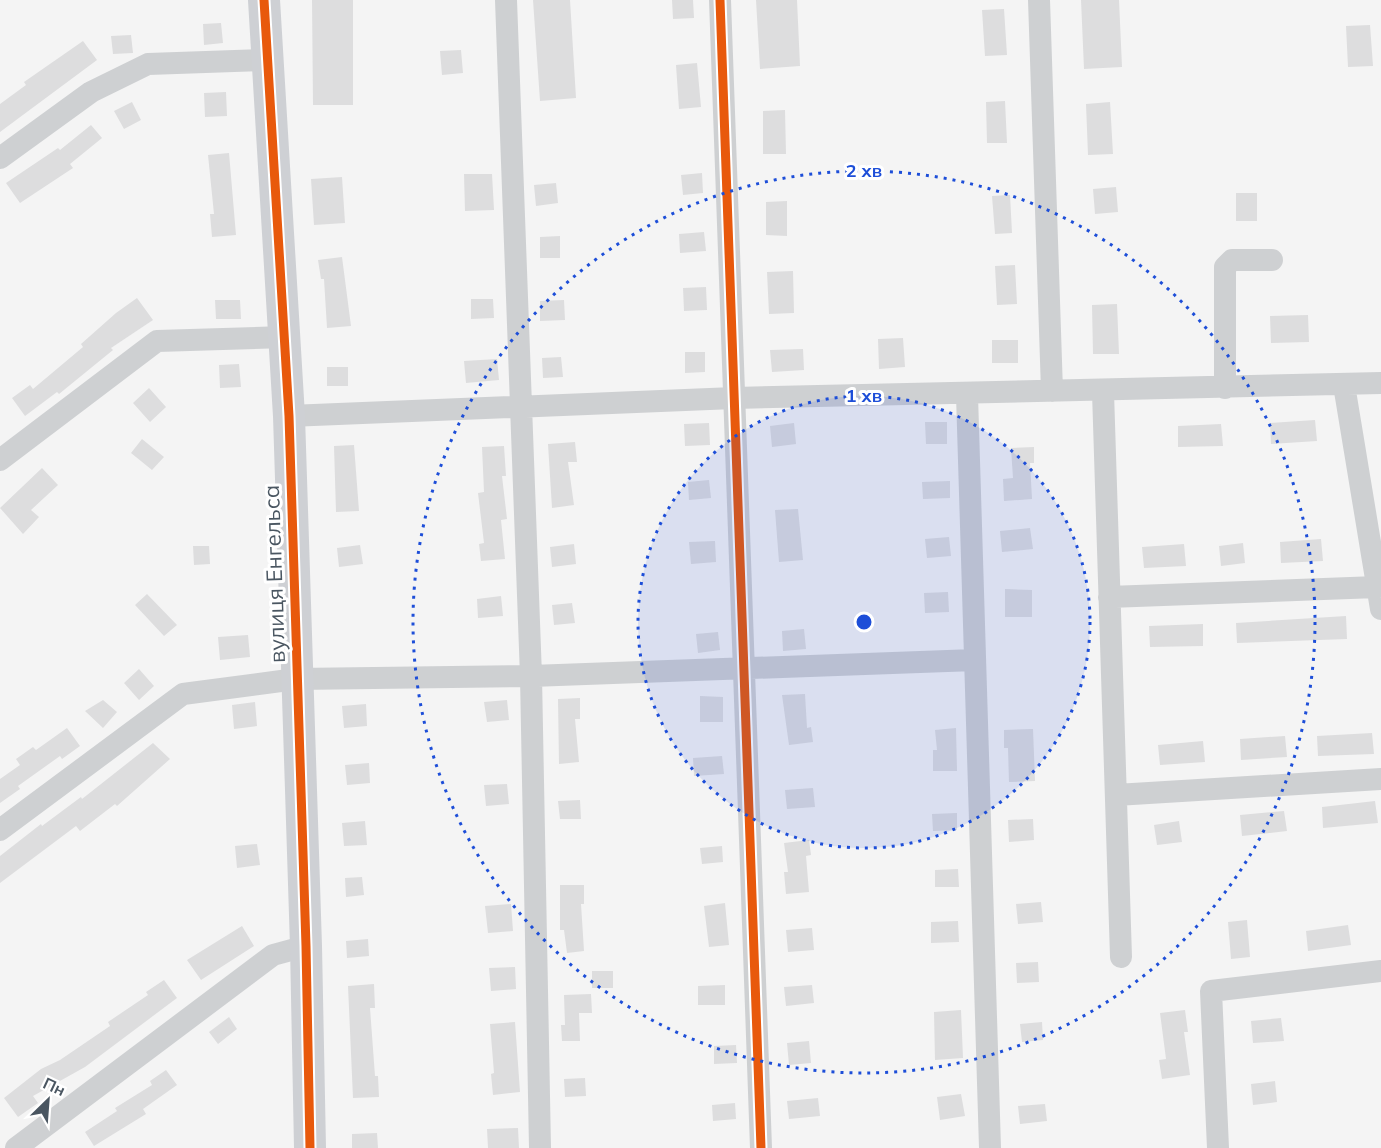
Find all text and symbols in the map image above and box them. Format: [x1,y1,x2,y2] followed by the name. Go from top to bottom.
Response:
[846,159,882,182] text: 2 хв
[846,384,882,407] text: 1 хв
[257,484,291,664] street label: вулиця Енгельса
[854,612,874,632] centre of rings
[18,1070,78,1130] north arrow
[40,1073,69,1100] text: Пн

